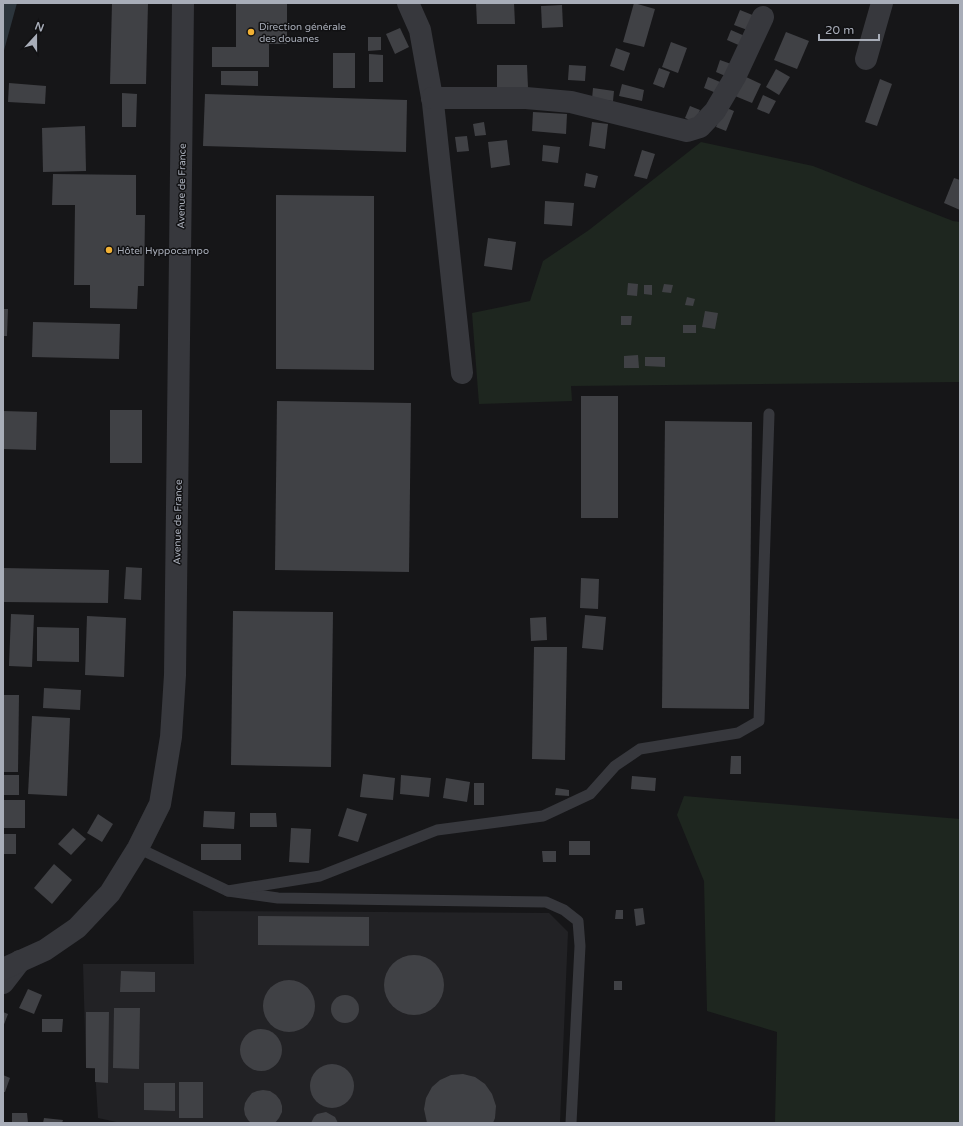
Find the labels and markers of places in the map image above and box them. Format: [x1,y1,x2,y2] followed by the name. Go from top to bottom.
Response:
[259,21,346,45] place label: Direction générale des douanes
[246,27,256,37] marker: Direction générale des douanes
[104,245,114,255] marker: Hôtel Hyppocampo
[117,245,209,257] place label: Hôtel Hyppocampo

